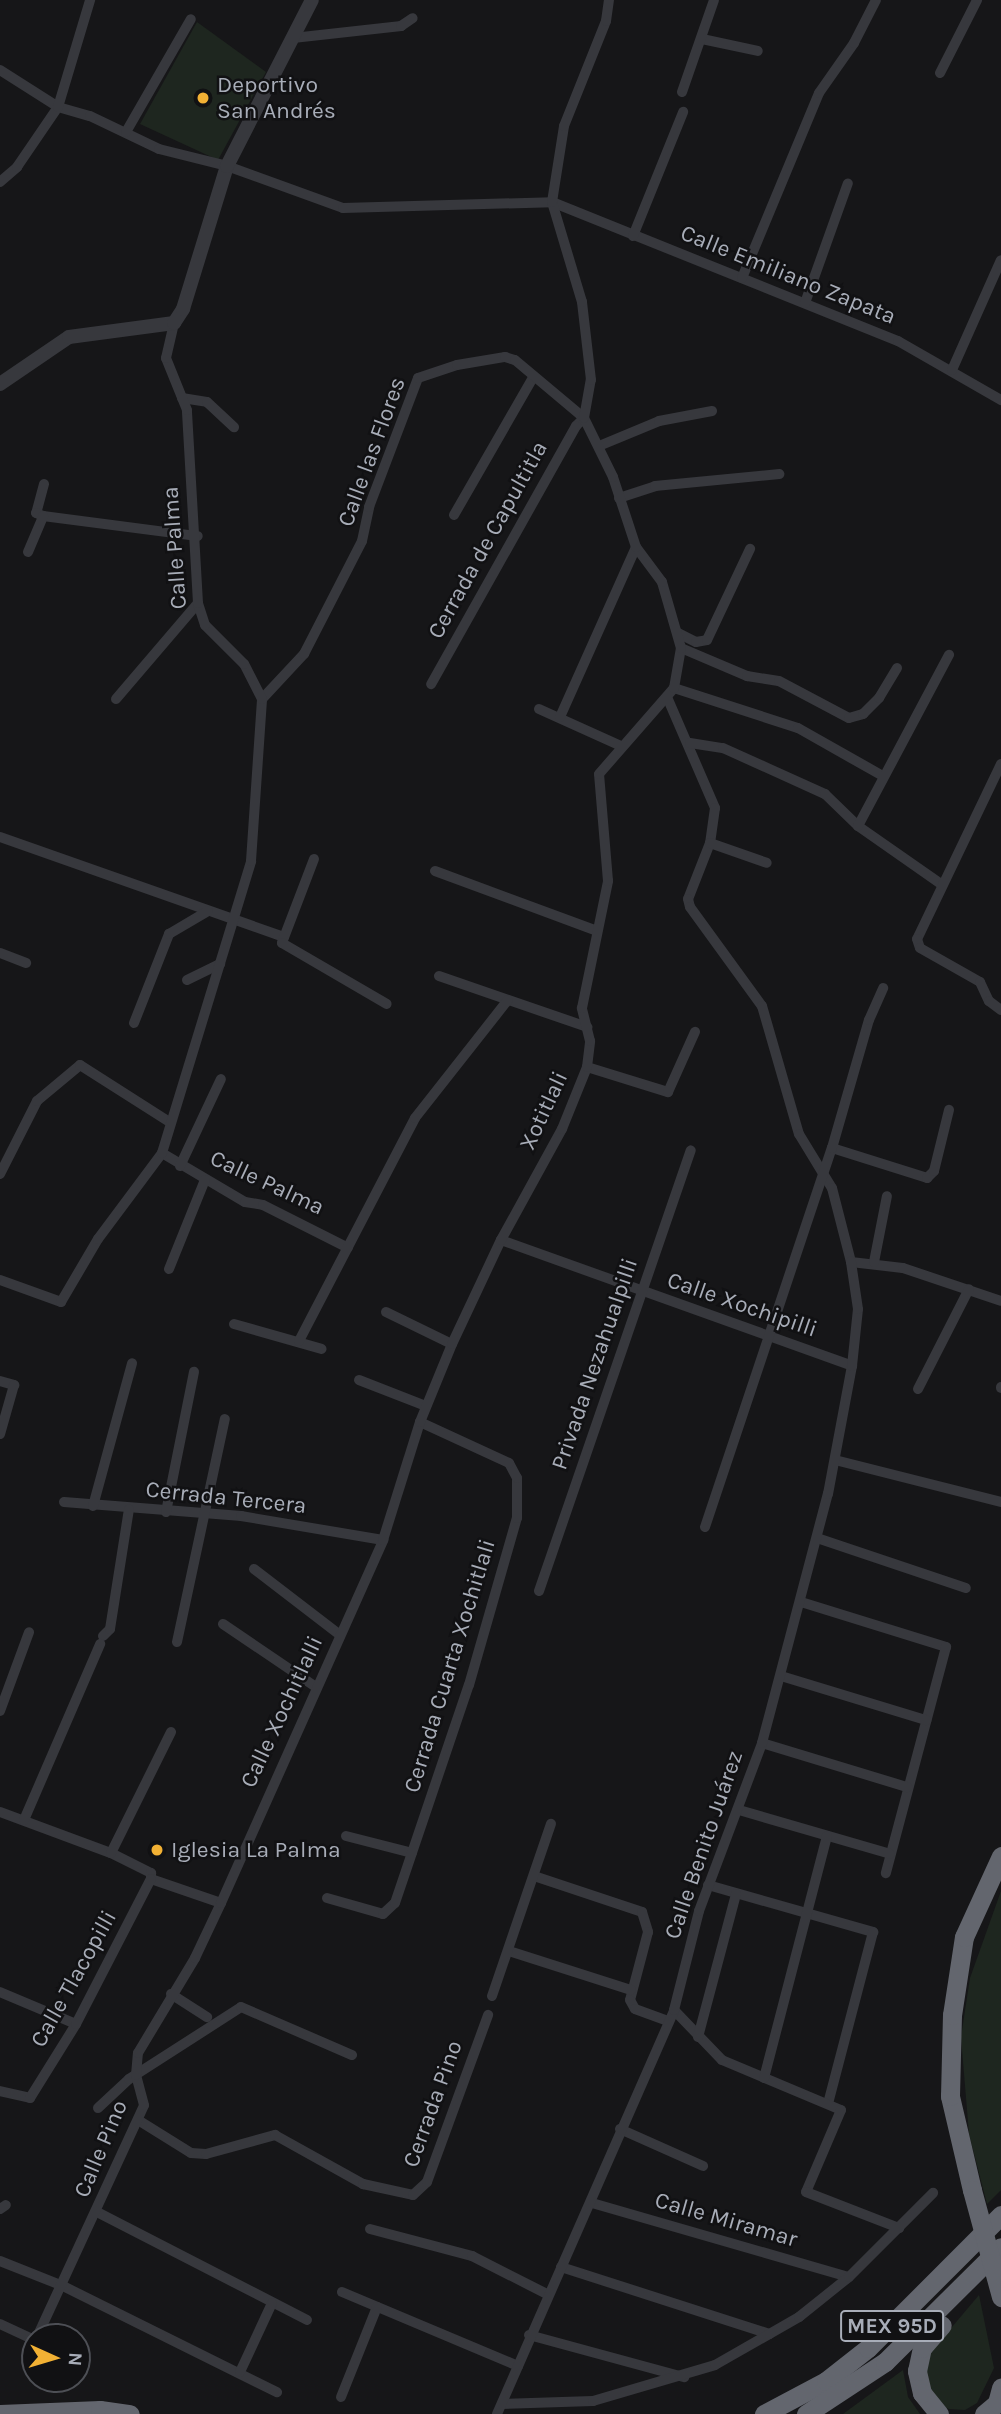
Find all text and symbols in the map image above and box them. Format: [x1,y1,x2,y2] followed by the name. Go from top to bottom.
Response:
[217,71,336,125] place label: Deportivo San Andrés
[195,90,211,106] marker: Deportivo San Andrés
[676,219,900,331] street label: Calle Emiliano Zapata
[332,374,412,530] street label: Calle las Flores
[422,436,554,644] street label: Cerrada de Capultitla
[157,486,193,610] street label: Calle Palma
[514,1067,574,1155] street label: Xotitlali
[205,1145,329,1221] street label: Calle Palma
[546,1255,644,1473] street label: Privada Nezahualpilli
[663,1266,821,1344] street label: Calle Xochipilli
[144,1476,308,1520] street label: Cerrada Tercera
[398,1536,502,1796] street label: Cerrada Cuarta Xochitlali
[235,1632,329,1792] street label: Calle Xochitlalli
[659,1747,749,1943] street label: Calle Benito Juárez
[171,1836,341,1864] place label: Iglesia La Palma
[149,1842,165,1858] marker: Iglesia La Palma
[25,1906,123,2052] street label: Calle Tlacopilli
[397,2037,469,2171] street label: Cerrada Pino
[68,2096,134,2202] street label: Calle Pino
[652,2187,800,2253] street label: Calle Miramar
[840,2308,945,2344] road number: MEX 95D
[21,2323,91,2393] north arrow
[64,2352,86,2367] text: N

